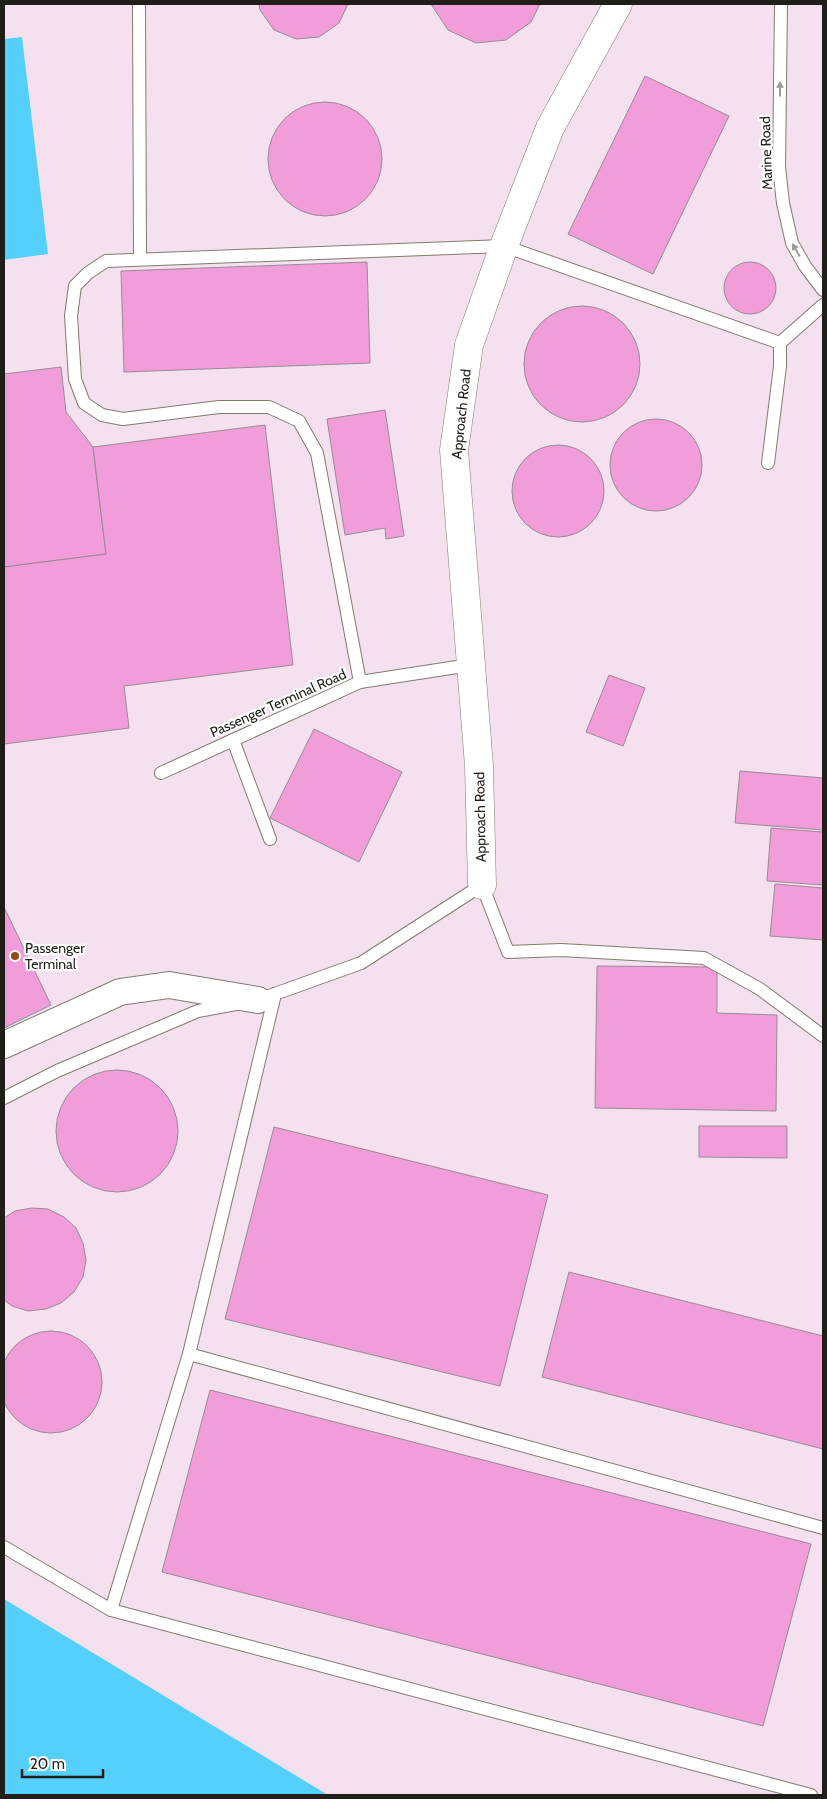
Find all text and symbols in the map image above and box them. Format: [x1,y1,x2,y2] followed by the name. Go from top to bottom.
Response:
[776,81,784,97] one-way arrow
[756,116,776,190] street label: Marine Road
[792,242,800,257] one-way arrow
[447,368,475,460] street label: Approach Road
[207,665,349,741] street label: Passenger Terminal Road
[470,772,490,862] street label: Approach Road
[25,939,85,973] place label: Passenger Terminal
[9,950,21,962] marker: Passenger Terminal
[22,1746,104,1778] scale bar
[30,1755,65,1773] text: 20 m

